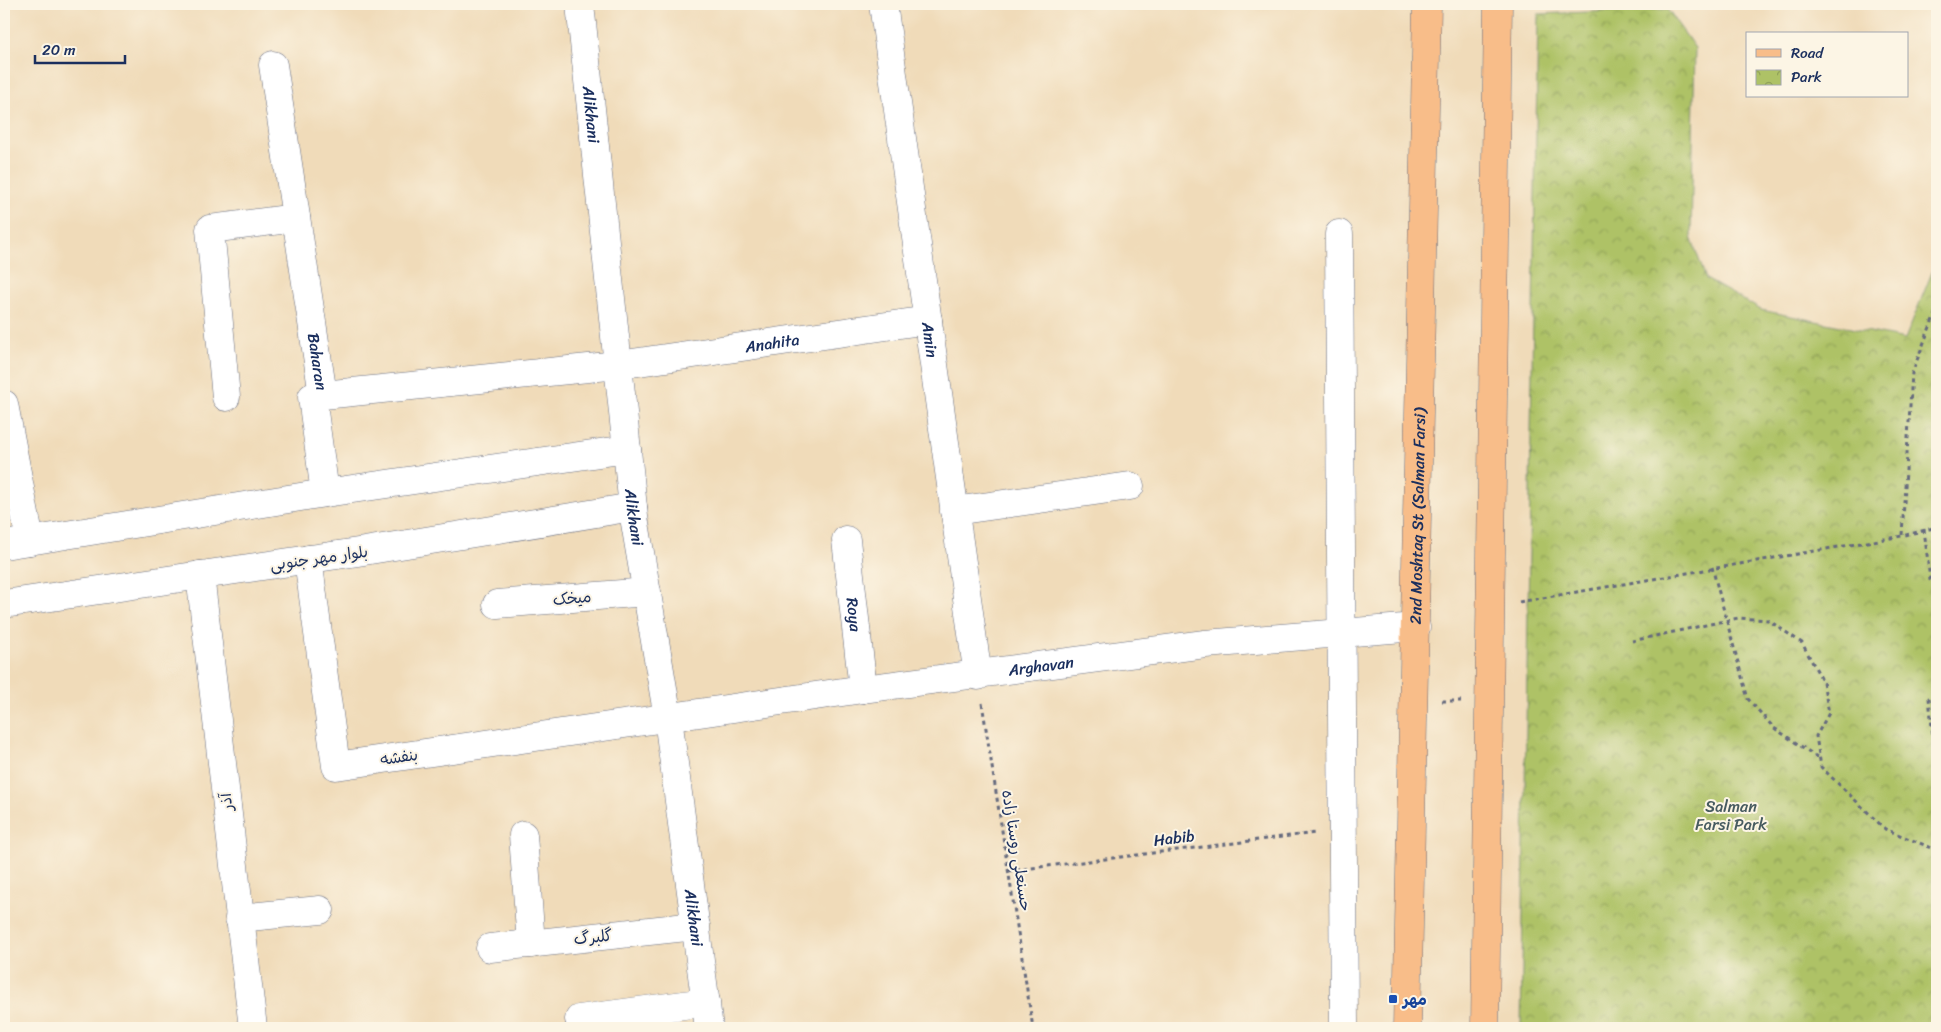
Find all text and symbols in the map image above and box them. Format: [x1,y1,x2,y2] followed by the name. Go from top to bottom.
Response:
[35,32,125,64] scale bar
[1746,32,1908,98] legend
[42,37,76,63] text: 20 m
[1791,40,1824,66] text: Road
[1791,64,1822,90] text: Park
[574,83,609,145] street label: Alikhani
[913,319,947,360] street label: Amin
[742,324,801,361] street label: Anahita
[299,331,337,393] street label: Baharan
[1400,406,1434,625] street label: 2nd Moshtaq St (Salman Farsi)
[616,486,653,548] street label: Alikhani
[268,537,370,579] street label: بلوار مهر جنوبی
[551,582,593,614] street label: میخک
[838,596,871,634] street label: Roya
[1006,647,1076,684] street label: Arghavan
[378,740,420,774] street label: بنفشه
[993,788,1041,913] street label: حسنعلی روستا زاده
[211,791,242,814] street label: آذر
[1695,792,1767,839] park label: Salman Farsi Park
[1152,821,1197,855] street label: Habib
[676,886,713,949] street label: Alikhani
[572,921,614,953] street label: گلبرگ
[1401,985,1427,1014] place label: مهر
[1387,993,1399,1005] marker: مهر

